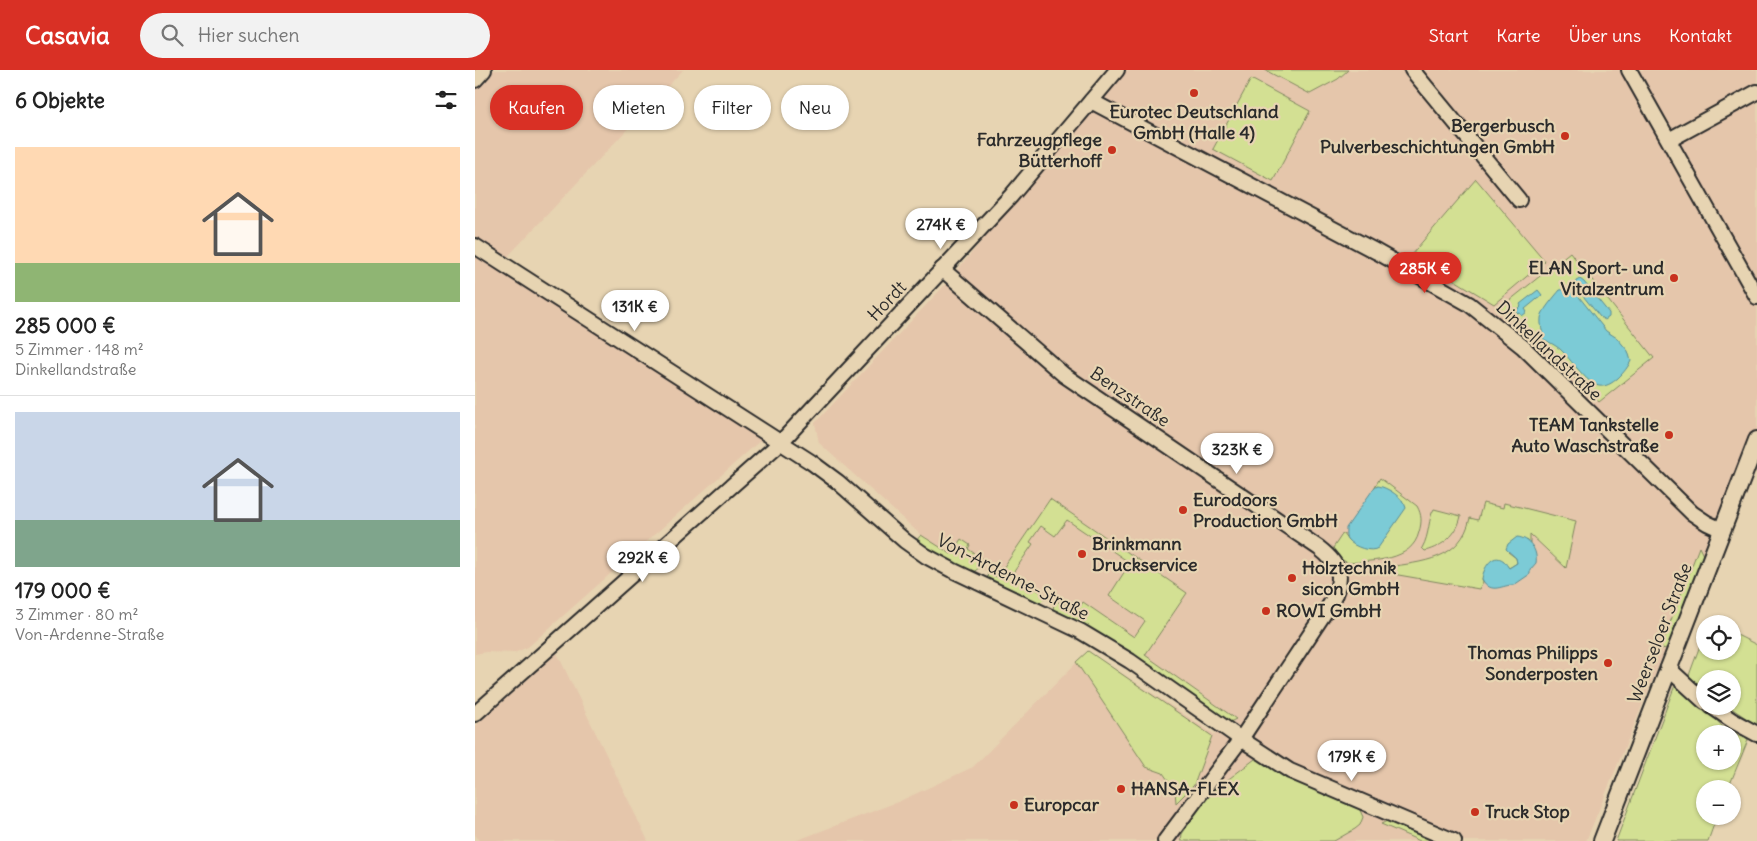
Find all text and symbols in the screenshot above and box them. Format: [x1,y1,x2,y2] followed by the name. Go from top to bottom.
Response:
[140,13,490,58] search box
[25,20,110,50] text: Casavia
[158,21,186,49] icon: search
[198,23,300,47] text: Hier suchen
[1429,24,1468,47] text: Start
[1496,24,1541,47] text: Karte
[1569,24,1641,47] text: Über uns
[1669,24,1732,47] text: Kontakt
[490,85,583,130] chip: Kaufen
[593,85,684,130] chip: Mieten
[694,85,771,130] chip: Filter
[781,85,849,130] chip: Neu
[432,86,460,114] icon: filters
[15,87,105,114] text: 6 Objekte
[1188,87,1200,99] marker: Eurotec Deutschland GmbH (Halle 4)
[1109,100,1279,144] place label: Eurotec Deutschland GmbH (Halle 4)
[1320,114,1556,158] place label: Bergerbusch Pulverbeschichtungen GmbH
[977,128,1103,172] place label: Fahrzeugpflege Bütterhoff
[1559,130,1571,142] marker: Bergerbusch Pulverbeschichtungen GmbH
[1106,144,1118,156] marker: Fahrzeugpflege Bütterhoff
[193,179,283,269] icon: home
[900,208,982,250] pin: 274K €
[916,214,966,234] text: 274K €
[1384,252,1466,294] pin: 285K €
[1528,256,1664,300] place label: ELAN Sport- und Vitalzentrum
[1399,258,1451,278] text: 285K €
[1668,272,1680,284] marker: ELAN Sport- und Vitalzentrum
[862,276,911,326] street label: Hordt
[594,290,676,332] pin: 131K €
[612,296,658,316] text: 131K €
[1492,296,1607,406] street label: Dinkellandstraße
[15,312,116,339] text: 285 000 €
[15,339,144,359] text: 5 Zimmer · 148 m²
[15,359,136,379] text: Dinkellandstraße
[1086,361,1175,432] street label: Benzstraße
[1512,413,1659,457] place label: TEAM Tankstelle Auto Waschstraße
[1663,429,1675,441] marker: TEAM Tankstelle Auto Waschstraße
[1196,432,1278,475] pin: 323K €
[1212,439,1262,459] text: 323K €
[193,445,283,535] icon: home
[1193,488,1338,532] place label: Eurodoors Production GmbH
[1177,504,1189,516] marker: Eurodoors Production GmbH
[933,528,1093,625] street label: Von-Ardenne-Straße
[1092,532,1198,576] place label: Brinkmann Druckservice
[602,540,684,583] pin: 292K €
[618,547,668,567] text: 292K €
[1076,548,1088,560] marker: Brinkmann Druckservice
[1302,556,1400,600] place label: Holztechnik sicon GmbH
[1622,559,1697,706] street label: Weerseloer Straße
[1286,572,1298,584] marker: Holztechnik sicon GmbH
[15,577,111,604] text: 179 000 €
[1276,599,1381,622] place label: ROWI GmbH
[15,604,139,624] text: 3 Zimmer · 80 m²
[1260,605,1272,617] marker: ROWI GmbH
[1696,615,1741,825] map controls
[1696,615,1741,660] button: locate
[15,624,164,644] text: Von-Ardenne-Straße
[1468,641,1599,685] place label: Thomas Philipps Sonderposten
[1602,657,1614,669] marker: Thomas Philipps Sonderposten
[1696,670,1741,715] button: layers
[1696,725,1741,770] button: +
[1311,740,1393,782] pin: 179K €
[1328,746,1376,766] text: 179K €
[1131,777,1240,800] place label: HANSA-FLEX
[1696,780,1741,825] button: −
[1115,783,1127,795] marker: HANSA-FLEX
[1024,793,1100,816] place label: Europcar
[1008,799,1020,811] marker: Europcar
[1485,800,1570,823] place label: Truck Stop
[1469,806,1481,818] marker: Truck Stop

